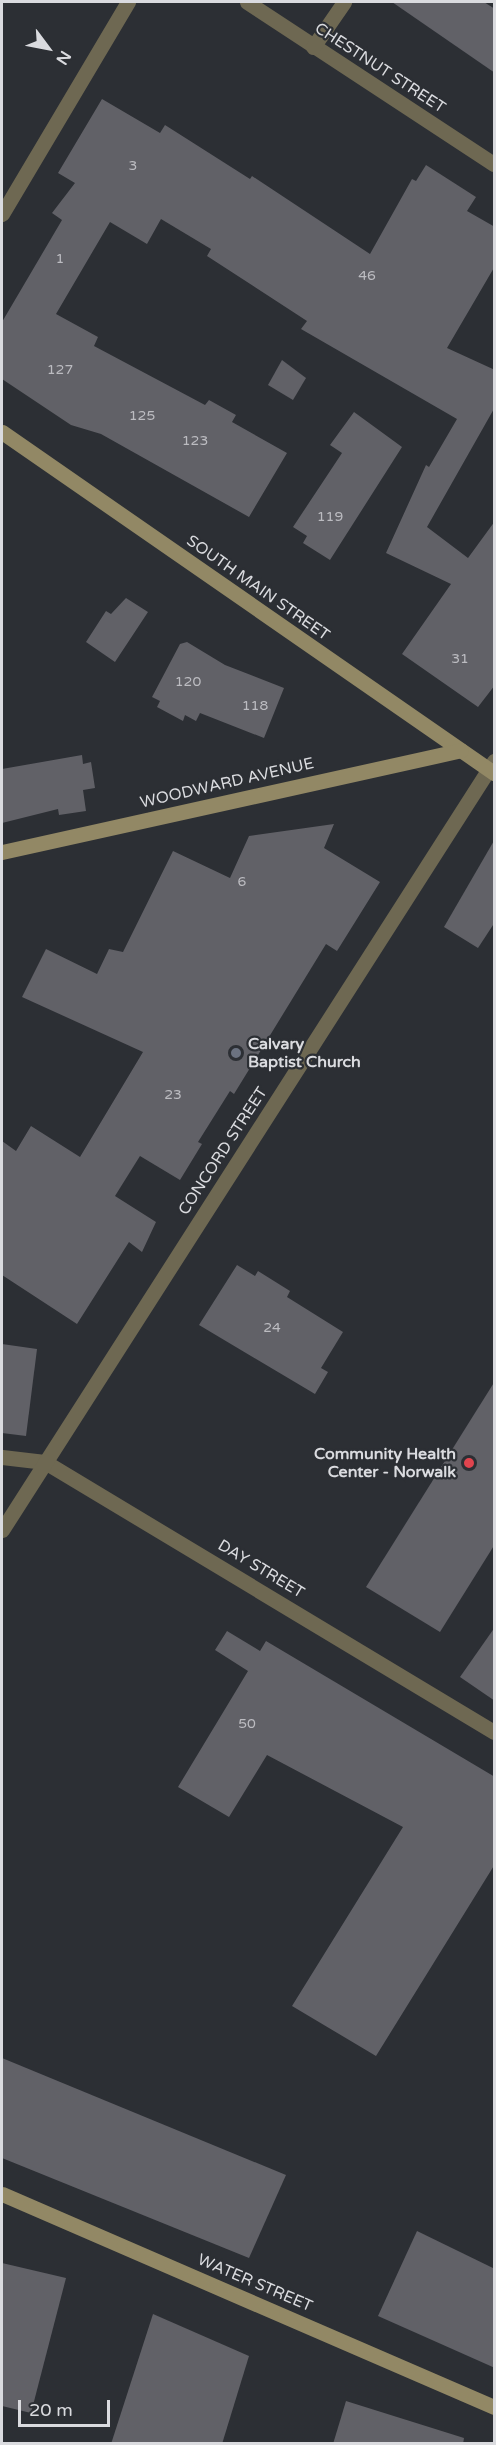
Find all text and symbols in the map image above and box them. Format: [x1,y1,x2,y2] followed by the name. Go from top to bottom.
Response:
[18,18,78,78] north arrow
[311,19,449,117] street label: CHESTNUT STREET
[51,47,75,68] text: N
[129,158,137,174] house number: 3
[56,251,64,267] house number: 1
[358,268,376,284] house number: 46
[47,362,73,378] house number: 127
[129,408,155,424] house number: 125
[182,433,208,449] house number: 123
[317,509,343,525] house number: 119
[183,531,333,645] street label: SOUTH MAIN STREET
[451,651,469,667] house number: 31
[175,674,201,690] house number: 120
[242,698,268,714] house number: 118
[138,754,316,812] street label: WOODWARD AVENUE
[238,874,246,890] house number: 6
[248,1034,361,1072] place label: Calvary Baptist Church
[229,1046,243,1060] marker: Calvary Baptist Church
[174,1083,272,1219] street label: CONCORD STREET
[164,1087,182,1103] house number: 23
[263,1320,281,1336] house number: 24
[314,1444,456,1482] place label: Community Health Center - Norwalk
[460,1454,478,1472] marker: Community Health Center - Norwalk
[214,1536,308,1602] street label: DAY STREET
[238,1716,256,1732] house number: 50
[195,2250,315,2316] street label: WATER STREET
[21,2388,112,2426] scale bar
[29,2399,73,2421] text: 20 m

